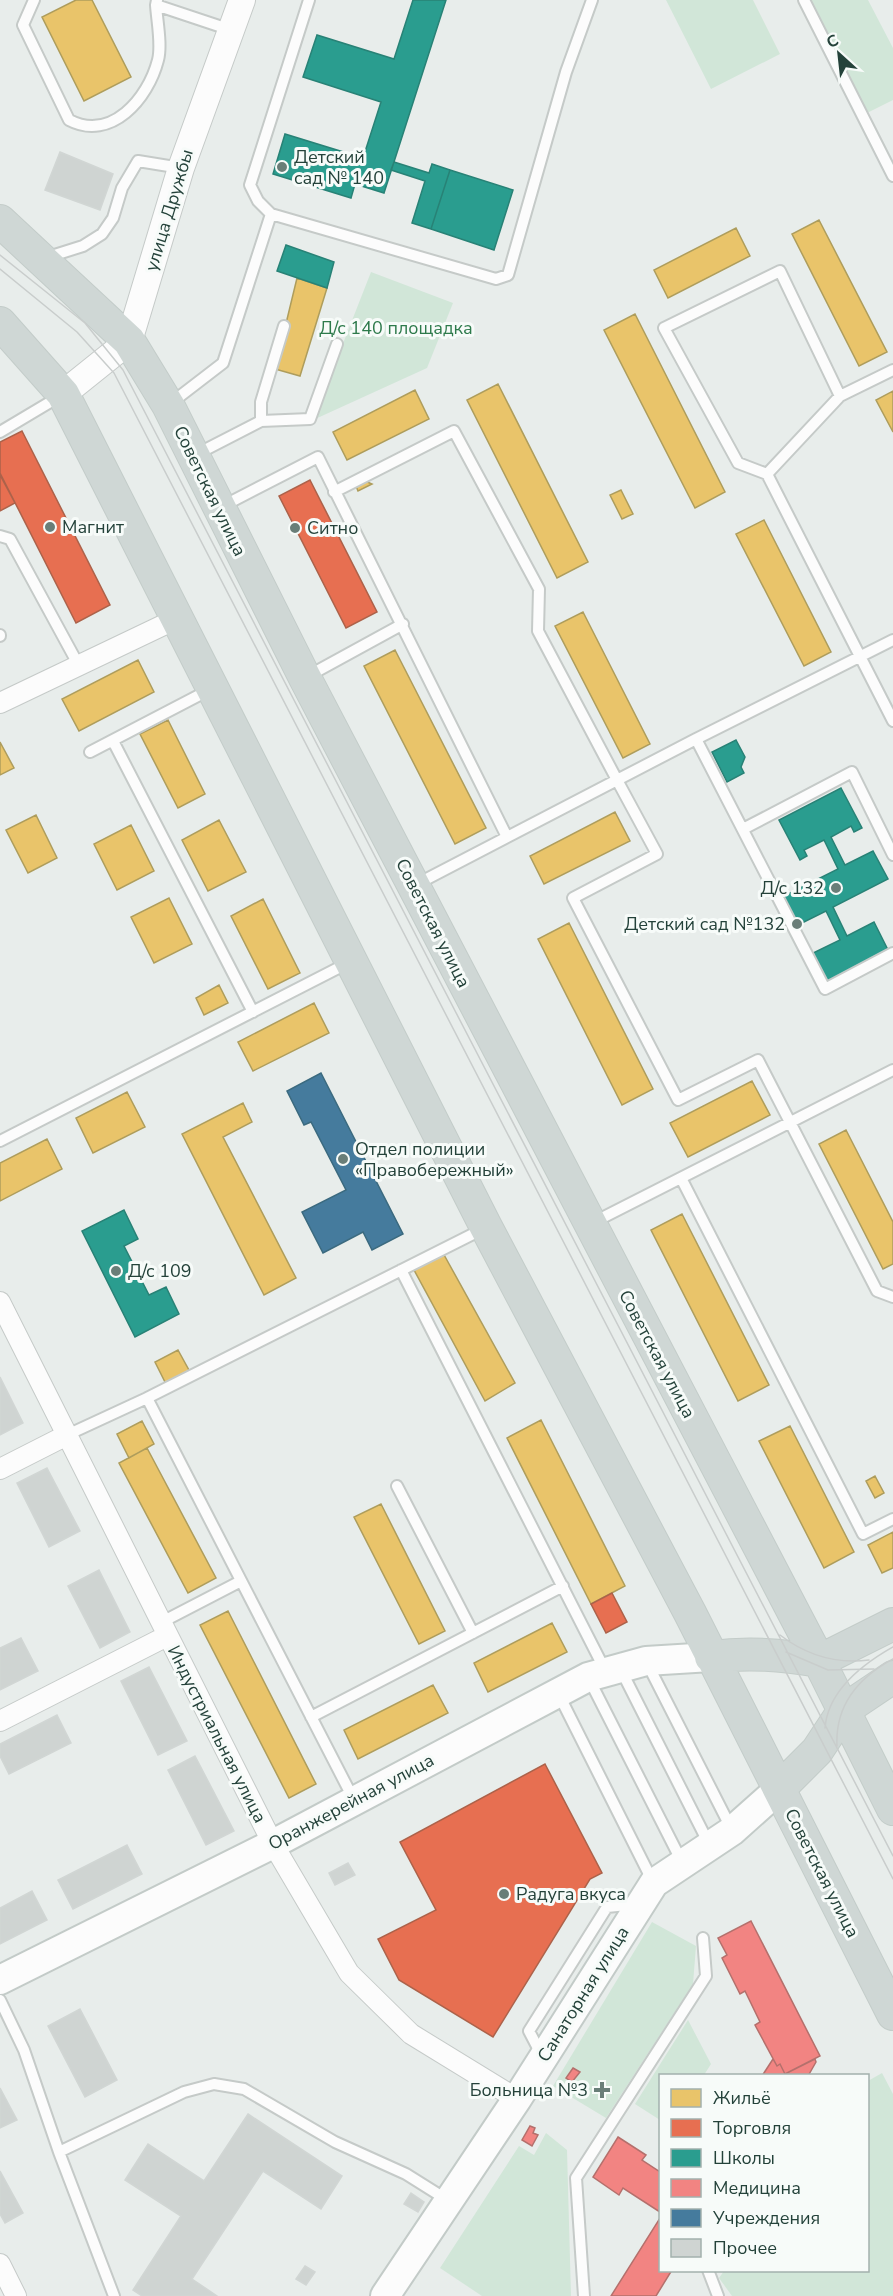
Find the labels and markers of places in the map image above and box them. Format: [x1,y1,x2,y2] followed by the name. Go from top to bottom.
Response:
[294,145,384,190] place label: Детский сад № 140
[275,160,289,174] marker: Детский сад № 140
[62,515,124,539] place label: Магнит
[307,516,358,540] place label: Ситно
[43,520,57,534] marker: Магнит
[288,521,302,535] marker: Ситно
[760,876,824,900] place label: Д/с 132
[829,881,843,895] marker: Д/с 132
[624,912,785,936] place label: Детский сад №132
[790,917,804,931] marker: Детский сад №132
[355,1137,514,1182] place label: Отдел полиции «Правобережный»
[336,1152,350,1166] marker: Отдел полиции «Правобережный»
[128,1259,192,1283] place label: Д/с 109
[109,1264,123,1278] marker: Д/с 109
[516,1882,626,1906] place label: Радуга вкуса
[497,1887,511,1901] marker: Радуга вкуса
[470,2078,588,2102] place label: Больница №3
[593,2081,611,2099] marker: Больница №3

